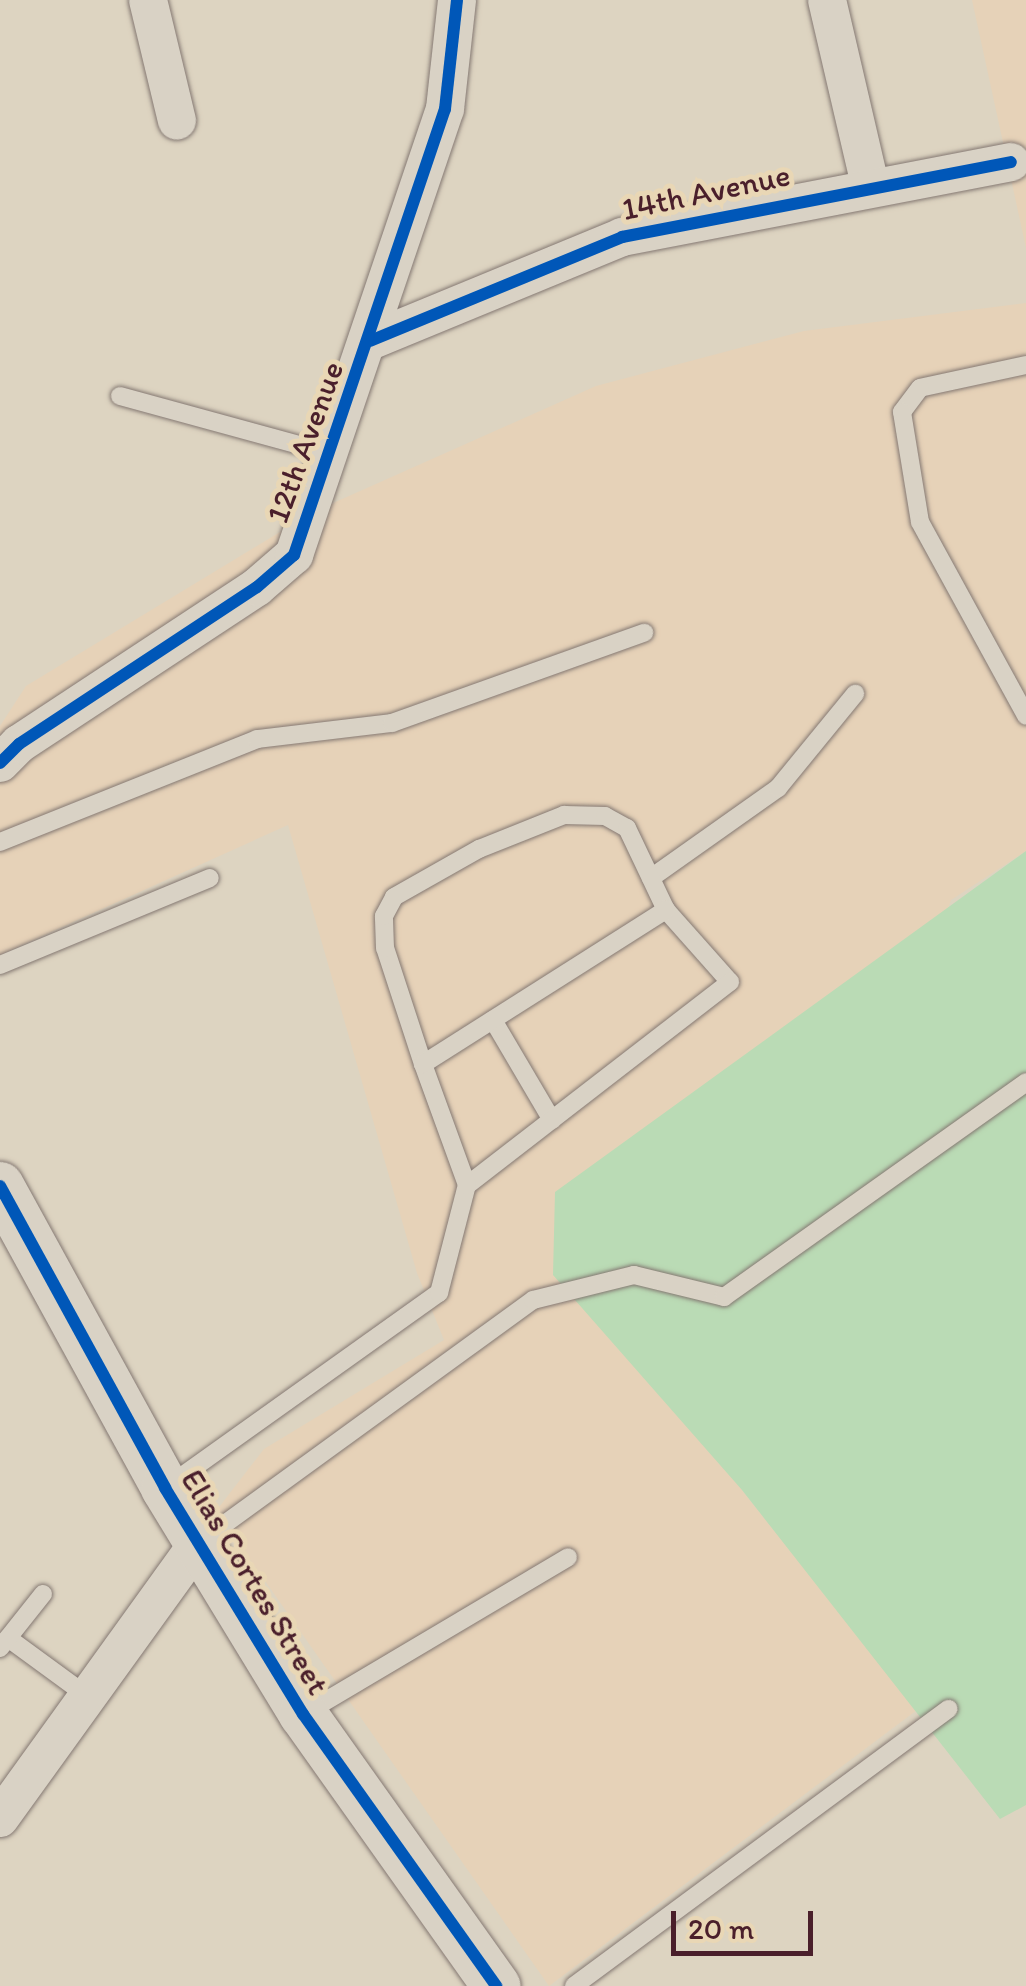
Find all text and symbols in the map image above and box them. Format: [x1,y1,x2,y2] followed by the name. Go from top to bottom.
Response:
[619,156,793,228] street label: 14th Avenue
[258,357,352,527] street label: 12th Avenue
[173,1463,337,1701] street label: Elias Cortes Street
[676,1891,818,1953] scale bar
[688,1910,754,1947] text: 20 m

